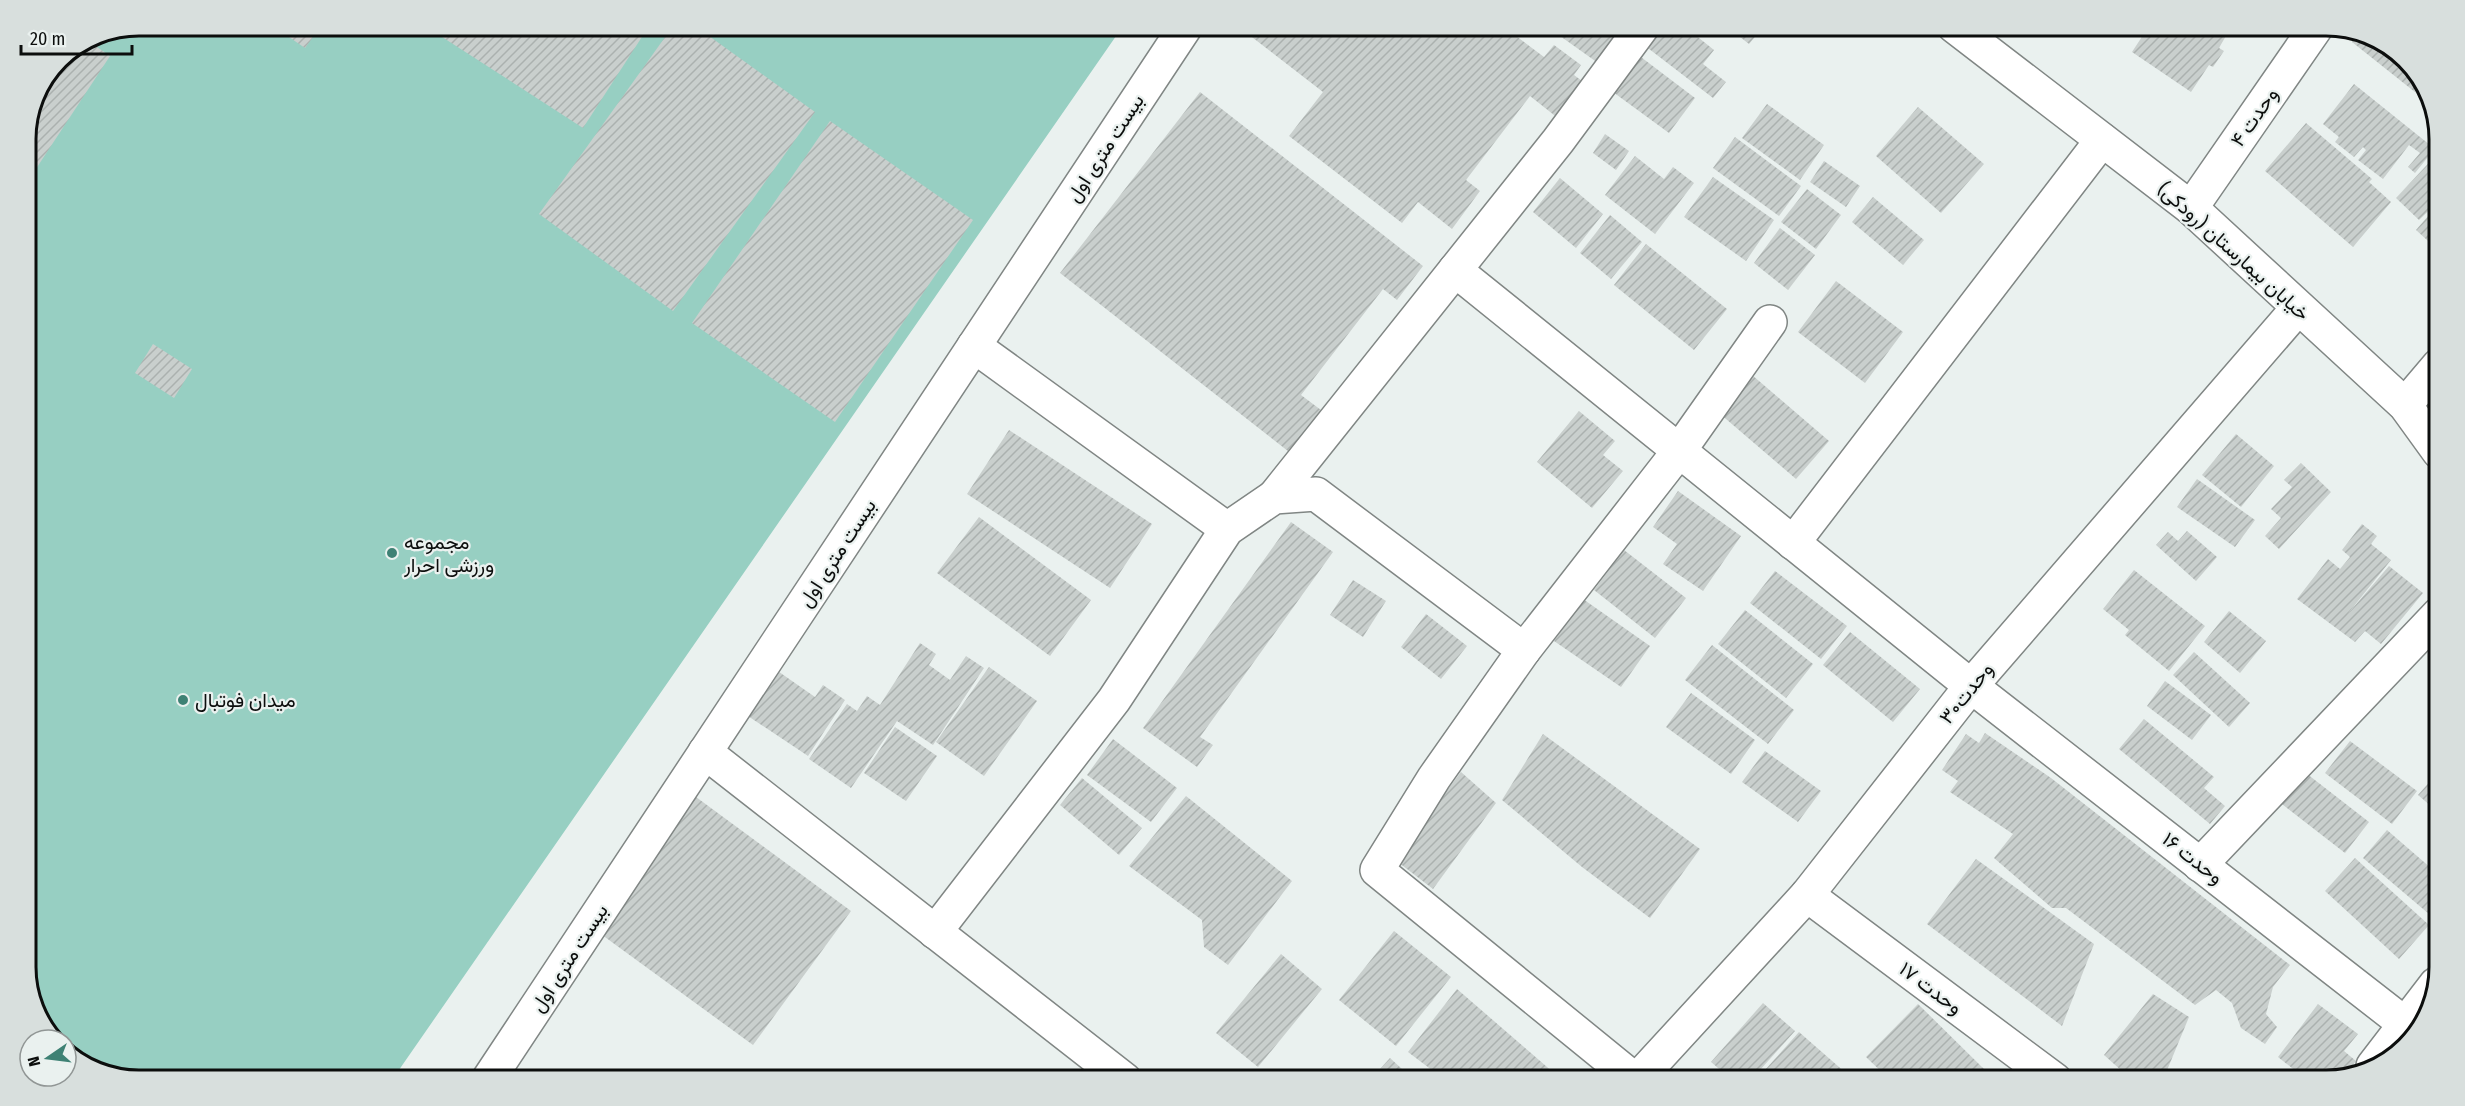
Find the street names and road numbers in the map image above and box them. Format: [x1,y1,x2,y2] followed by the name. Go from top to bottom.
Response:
[2225,83,2284,152] street label: وحدت ۴
[1061,89,1150,207] street label: بیست متری اول
[2153,177,2315,326] street label: خیابان بیمارستان (رودکی)
[793,494,882,612] street label: بیست متری اول
[1934,657,1999,729] street label: وحدت۳۰
[2157,827,2228,890] street label: وحدت ۱۶
[525,899,614,1017] street label: بیست متری اول
[1894,957,1967,1020] street label: وحدت ۱۷

